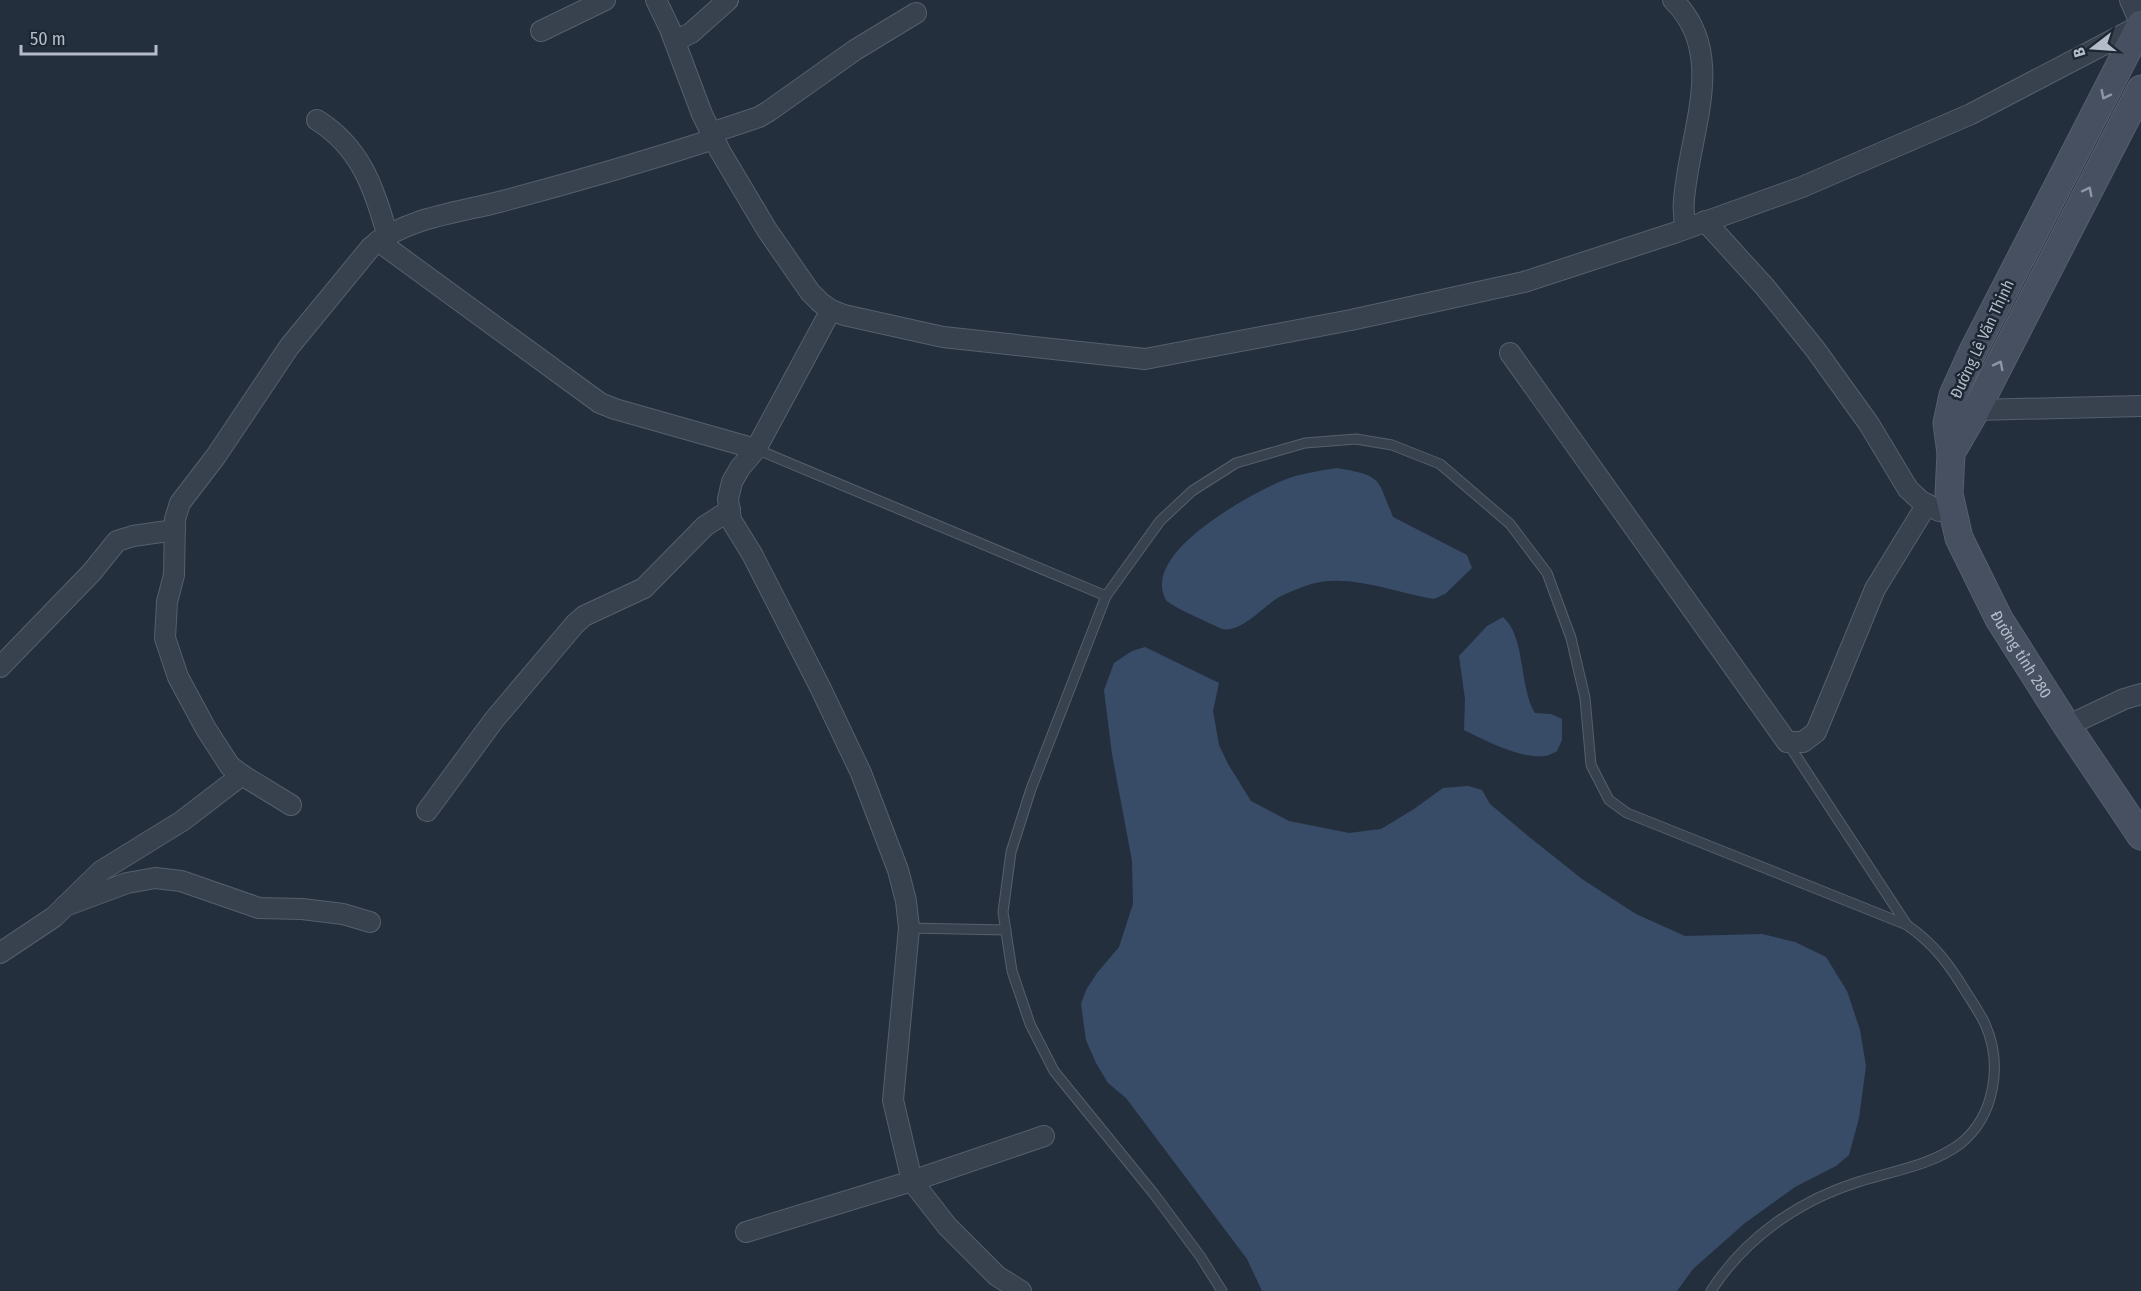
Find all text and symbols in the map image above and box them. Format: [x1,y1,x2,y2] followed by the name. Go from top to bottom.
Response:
[21,18,156,56] scale bar
[2063,18,2123,78] north arrow
[30,28,66,50] text: 50 m
[2069,45,2090,59] text: B
[2101,89,2112,99] one-way arrow
[2081,187,2093,198] one-way arrow
[1946,276,2018,402] street label: Đường Lê Văn Thịnh
[1992,360,2003,371] one-way arrow
[1987,607,2056,701] street label: Đường tỉnh 280

